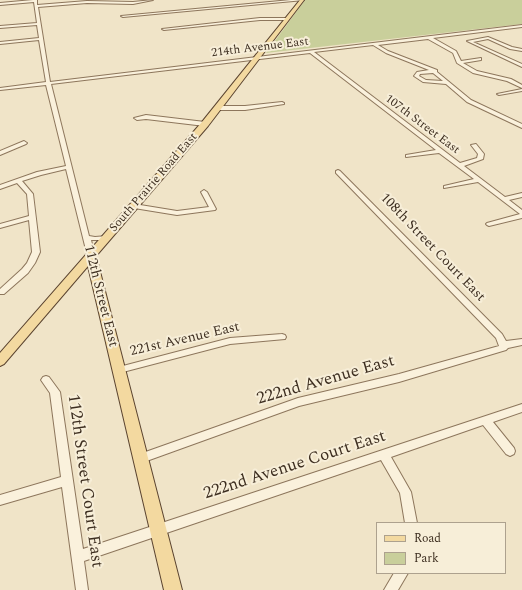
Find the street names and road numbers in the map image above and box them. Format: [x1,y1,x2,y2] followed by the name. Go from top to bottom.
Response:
[211,35,309,61] street label: 214th Avenue East
[382,92,462,158] street label: 107th Street East
[107,131,201,235] street label: South Prairie Road East
[376,190,488,306] street label: 108th Street Court East
[79,243,121,349] street label: 112th Street East
[129,319,241,361] street label: 221st Avenue East
[255,352,397,410] street label: 222nd Avenue East
[62,393,106,569] street label: 112th Street Court East
[201,427,389,505] street label: 222nd Avenue Court East

